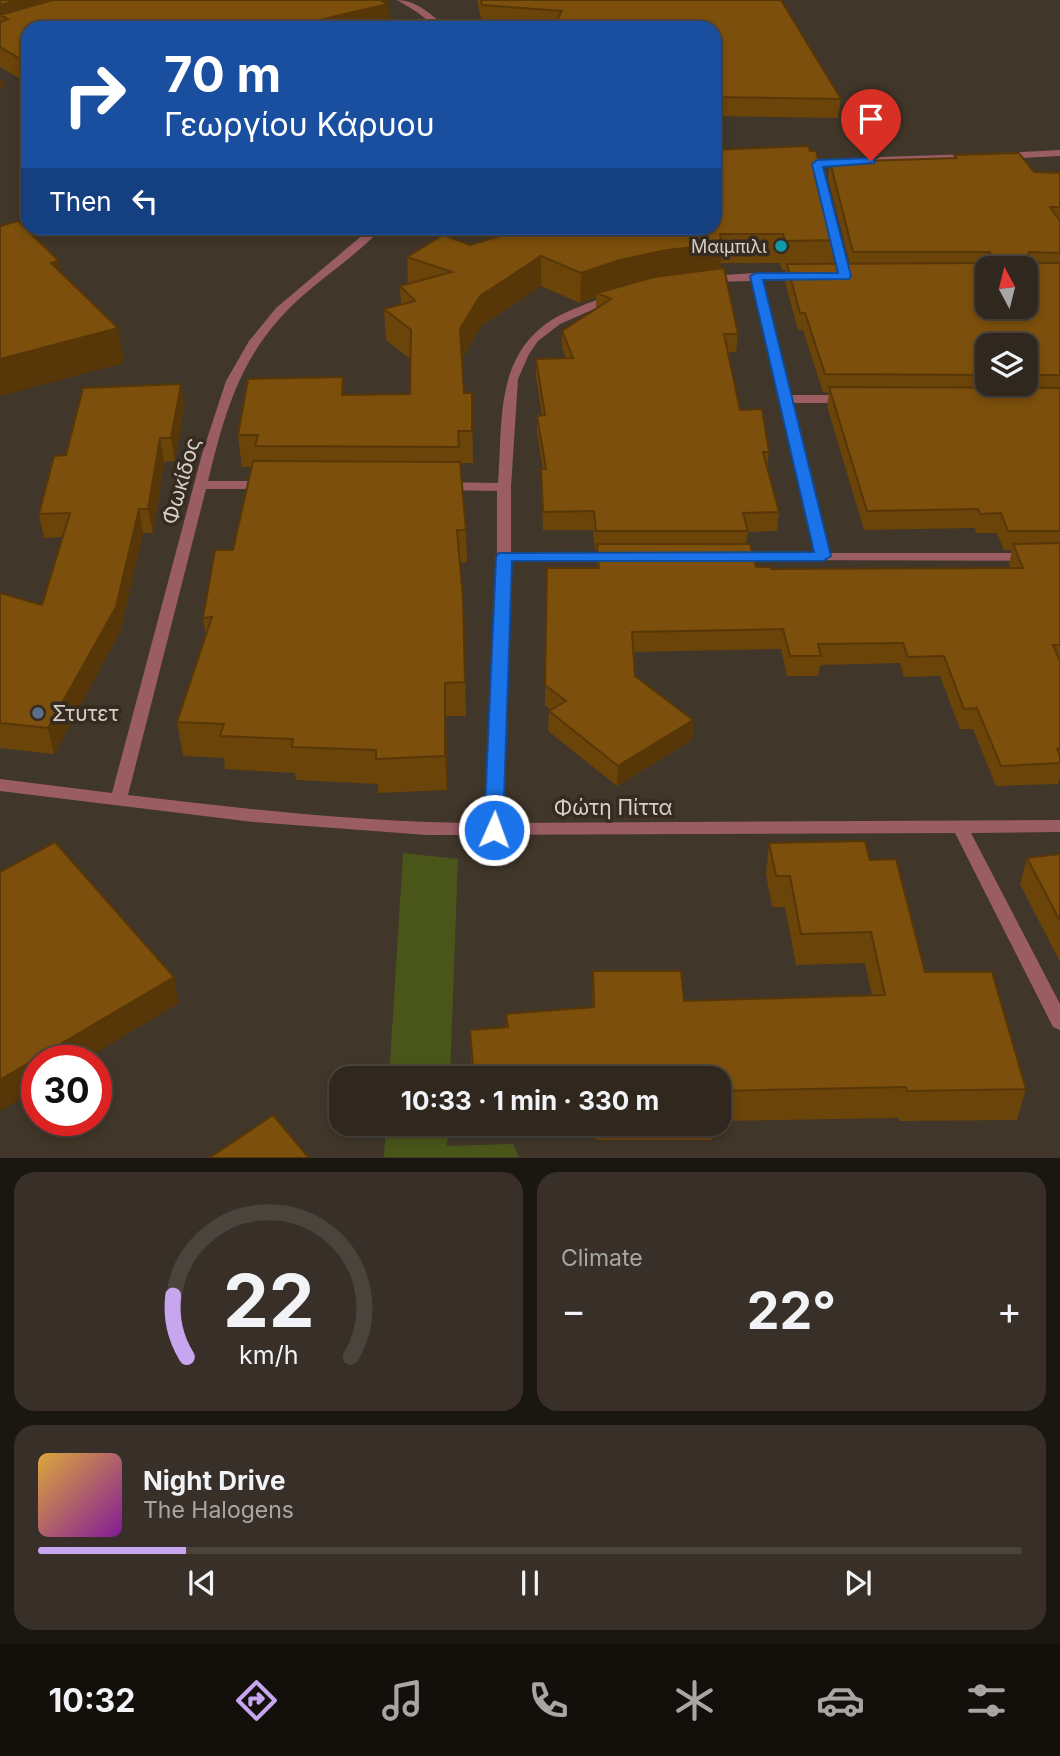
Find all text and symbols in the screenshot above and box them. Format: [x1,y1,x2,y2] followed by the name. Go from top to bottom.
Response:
[164,45,281,104] text: 70 m
[49,49,140,140] icon: right
[841,89,901,161] pin
[852,100,890,138] icon: arrive
[164,105,435,144] text: Γεωργίου Κάρυου
[126,182,164,220] icon: left
[49,186,112,217] text: Then
[691,236,767,257] place label: Μαιμπιλι
[773,238,789,254] marker: Μαιμπιλι
[975,256,1038,318] north arrow
[975,256,1038,396] map controls
[975,333,1038,396] button: layers
[157,435,205,527] street label: Φωκίδος
[52,701,119,726] place label: Στυτετ
[30,705,46,721] marker: Στυτετ
[457,793,531,867] position arrow
[554,795,672,820] street label: Φώτη Πίττα
[21,1045,112,1136] speed limit sign: 30
[401,1085,659,1116] text: 10:33 · 1 min · 330 m
[561,1244,643,1272] text: Climate
[223,1257,314,1346] text: 22
[747,1279,836,1342] text: 22°
[561,1287,586,1333] text: −
[997,1287,1022,1333] text: +
[239,1340,298,1370] text: km/h
[143,1465,285,1496] text: Night Drive
[143,1496,294,1524] text: The Halogens
[183,1564,221,1602] icon: previous
[511,1564,549,1602] icon: pause
[839,1564,877,1602] icon: next
[232,1676,281,1725] icon: directions
[378,1676,427,1725] icon: music
[524,1676,573,1725] icon: phone
[670,1676,719,1725] icon: climate
[816,1676,865,1725] icon: car
[962,1676,1011,1725] icon: filters
[49,1681,135,1720] text: 10:32

